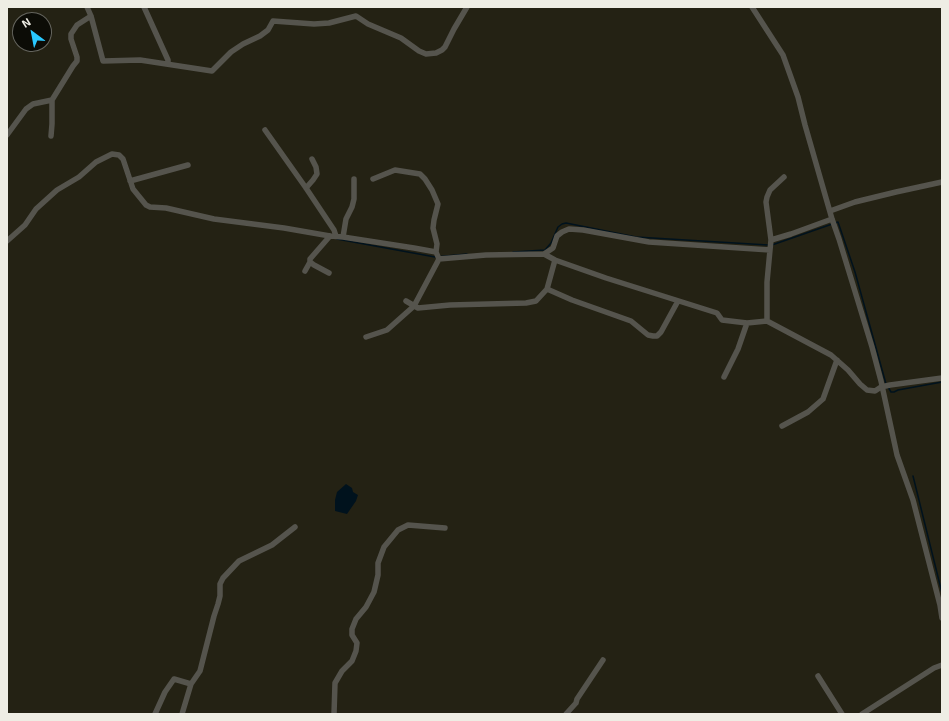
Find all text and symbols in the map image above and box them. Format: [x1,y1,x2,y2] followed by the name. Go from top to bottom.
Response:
[12,12,52,52] north arrow
[19,15,33,30] text: N

